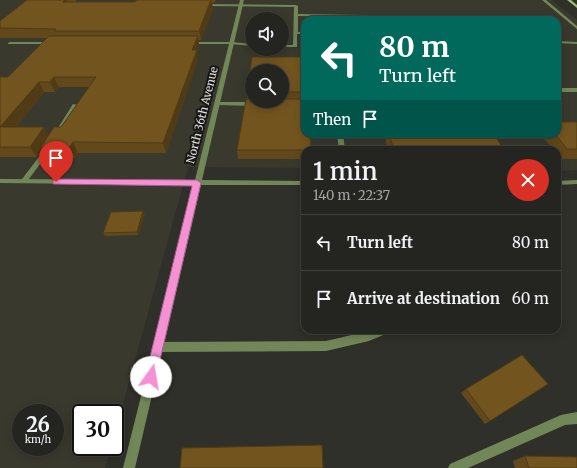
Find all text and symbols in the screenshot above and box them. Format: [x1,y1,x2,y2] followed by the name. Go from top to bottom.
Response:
[245,12,289,108] map controls
[245,12,289,56] button: sound
[379,29,450,65] text: 80 m
[313,32,365,84] icon: left
[245,64,289,108] button: search
[379,64,456,87] text: Turn left
[183,65,221,165] street label: North 36th Avenue
[359,108,381,130] icon: arrive
[313,110,351,129] text: Then
[39,141,73,182] pin
[45,147,67,169] icon: arrive
[313,156,378,187] text: 1 min
[507,159,549,201] button: close
[313,187,390,204] text: 140 m · 22:37
[313,232,335,254] icon: left
[347,233,413,252] text: Turn left
[512,233,549,252] text: 80 m
[313,288,335,310] icon: arrive
[347,289,500,308] text: Arrive at destination
[512,289,549,308] text: 60 m
[130,356,172,398] position arrow
[72,404,124,456] speed limit sign: 30
[26,412,50,437] text: 26
[25,433,51,446] text: km/h

